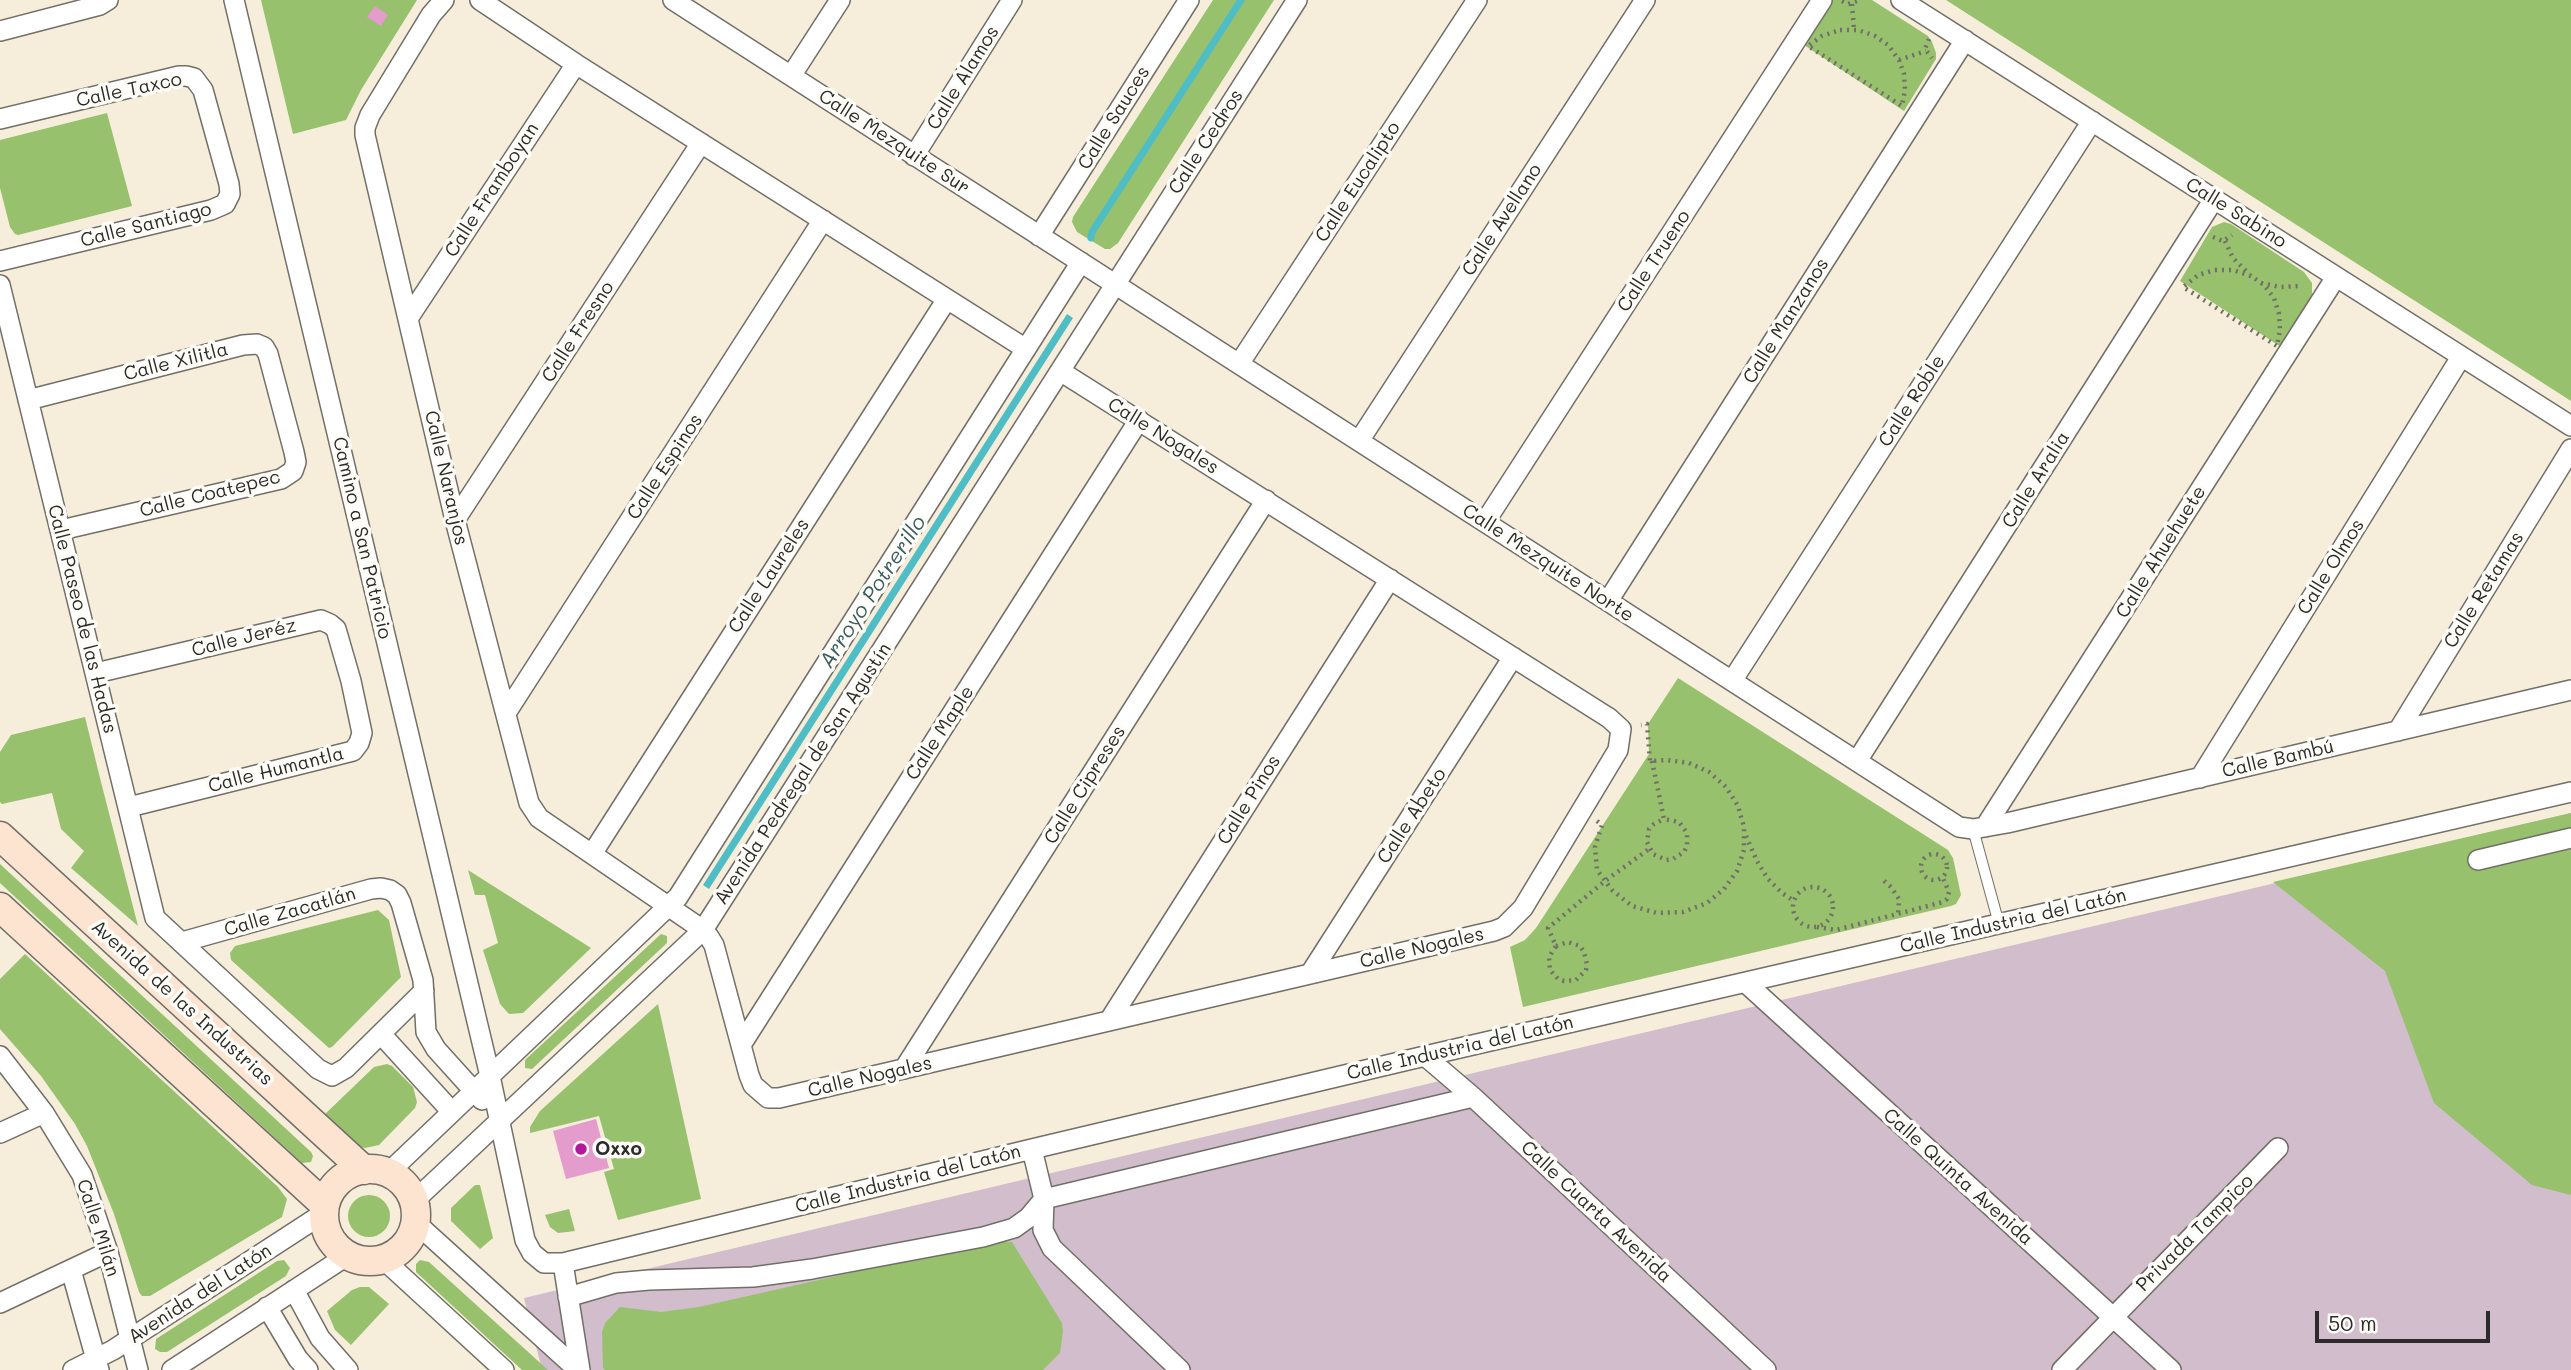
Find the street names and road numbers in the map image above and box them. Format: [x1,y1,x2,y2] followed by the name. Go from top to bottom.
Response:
[922,22,1004,134] street label: Calle Alamos
[1073,62,1155,174] street label: Calle Sauces
[74,68,184,112] street label: Calle Taxco
[814,85,974,199] street label: Calle Mezquite Sur
[1164,85,1248,199] street label: Calle Cedros
[1311,118,1405,246] street label: Calle Eucalipto
[440,119,544,261] street label: Calle Framboyan
[1457,160,1547,280] street label: Calle Avellano
[2181,173,2291,253] street label: Calle Sabino
[78,198,214,252] street label: Calle Santiago
[1613,206,1695,316] street label: Calle Trueno
[1738,254,1834,388] street label: Calle Manzanos
[537,277,619,387] street label: Calle Fresno
[121,338,231,386] street label: Calle Xilitla
[1874,351,1950,451] street label: Calle Roble
[1103,393,1223,479] street label: Calle Nogales
[419,408,473,548] street label: Calle Naranjos
[622,410,708,524] street label: Calle Espinos
[1997,427,2075,533] street label: Calle Aralia
[328,435,396,641] street label: Camino a San Patricio
[137,465,283,523] street label: Calle Coatepec
[2111,482,2211,622] street label: Calle Ahuehuete
[1458,499,1638,627] street label: Calle Mezquite Norte
[43,502,121,736] street label: Calle Paseo de las Hadas
[723,514,815,638] street label: Calle Laureles
[2293,515,2369,619] street label: Calle Olmos
[2439,528,2529,652] street label: Calle Retamas
[189,614,299,662] street label: Calle Jeréz
[710,639,896,909] street label: Avenida Pedregal de San Agustín
[901,681,979,785] street label: Calle Maple
[1039,722,1131,848] street label: Calle Cipreses
[2220,735,2336,783] street label: Calle Bambú
[206,742,346,798] street label: Calle Humantla
[1213,751,1285,849] street label: Calle Pinos
[1373,764,1451,868] street label: Calle Abeto
[222,882,358,942] street label: Calle Zacatlán
[1898,884,2128,958] street label: Calle Industria del Latón
[87,915,277,1091] street label: Avenida de las Industrias
[1358,923,1486,973] street label: Calle Nogales
[1345,1011,1575,1085] street label: Calle Industria del Latón
[806,1052,934,1102] street label: Calle Nogales
[1878,1104,2038,1250] street label: Calle Quinta Avenida
[1516,1136,1676,1288] street label: Calle Cuarta Avenida
[793,1140,1023,1218] street label: Calle Industria del Latón
[2132,1170,2258,1296] street label: Privada Tampico
[72,1177,124,1279] street label: Calle Milán
[124,1239,276,1349] street label: Avenida del Latón

